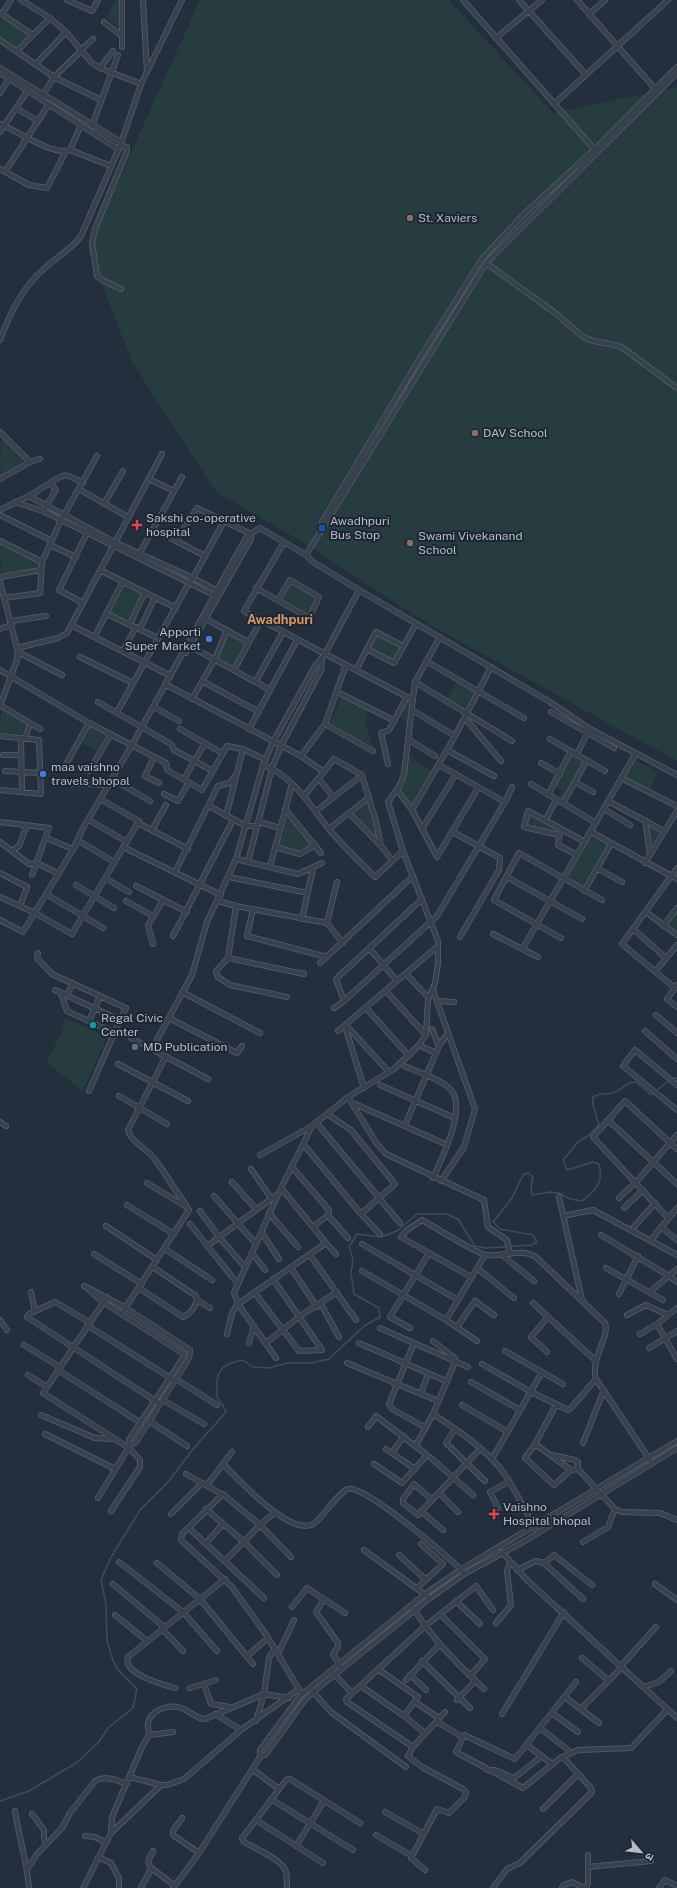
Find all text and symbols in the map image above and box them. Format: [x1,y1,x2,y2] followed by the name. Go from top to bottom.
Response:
[418,211,477,225] place label: St. Xaviers
[405,213,415,223] marker: St. Xaviers
[483,426,548,440] place label: DAV School
[470,428,480,438] marker: DAV School
[146,511,256,539] place label: Sakshi co-operative hospital
[330,514,390,542] place label: Awadhpuri Bus Stop
[131,519,143,531] marker: Sakshi co-operative hospital
[317,523,327,533] marker: Awadhpuri Bus Stop
[418,529,523,557] place label: Swami Vivekanand School
[405,538,415,548] marker: Swami Vivekanand School
[247,612,313,627] district label: Awadhpuri
[125,625,201,653] place label: Apporti Super Market
[204,634,214,644] marker: Apporti Super Market
[51,760,130,788] place label: maa vaishno travels bhopal
[38,769,48,779] marker: maa vaishno travels bhopal
[101,1011,163,1039] place label: Regal Civic Center
[88,1020,98,1030] marker: Regal Civic Center
[143,1040,227,1054] place label: MD Publication
[130,1042,140,1052] marker: MD Publication
[503,1500,591,1528] place label: Vaishno Hospital bhopal
[488,1508,500,1520] marker: Vaishno Hospital bhopal
[621,1832,661,1872] north arrow
[643,1851,657,1863] text: उ

